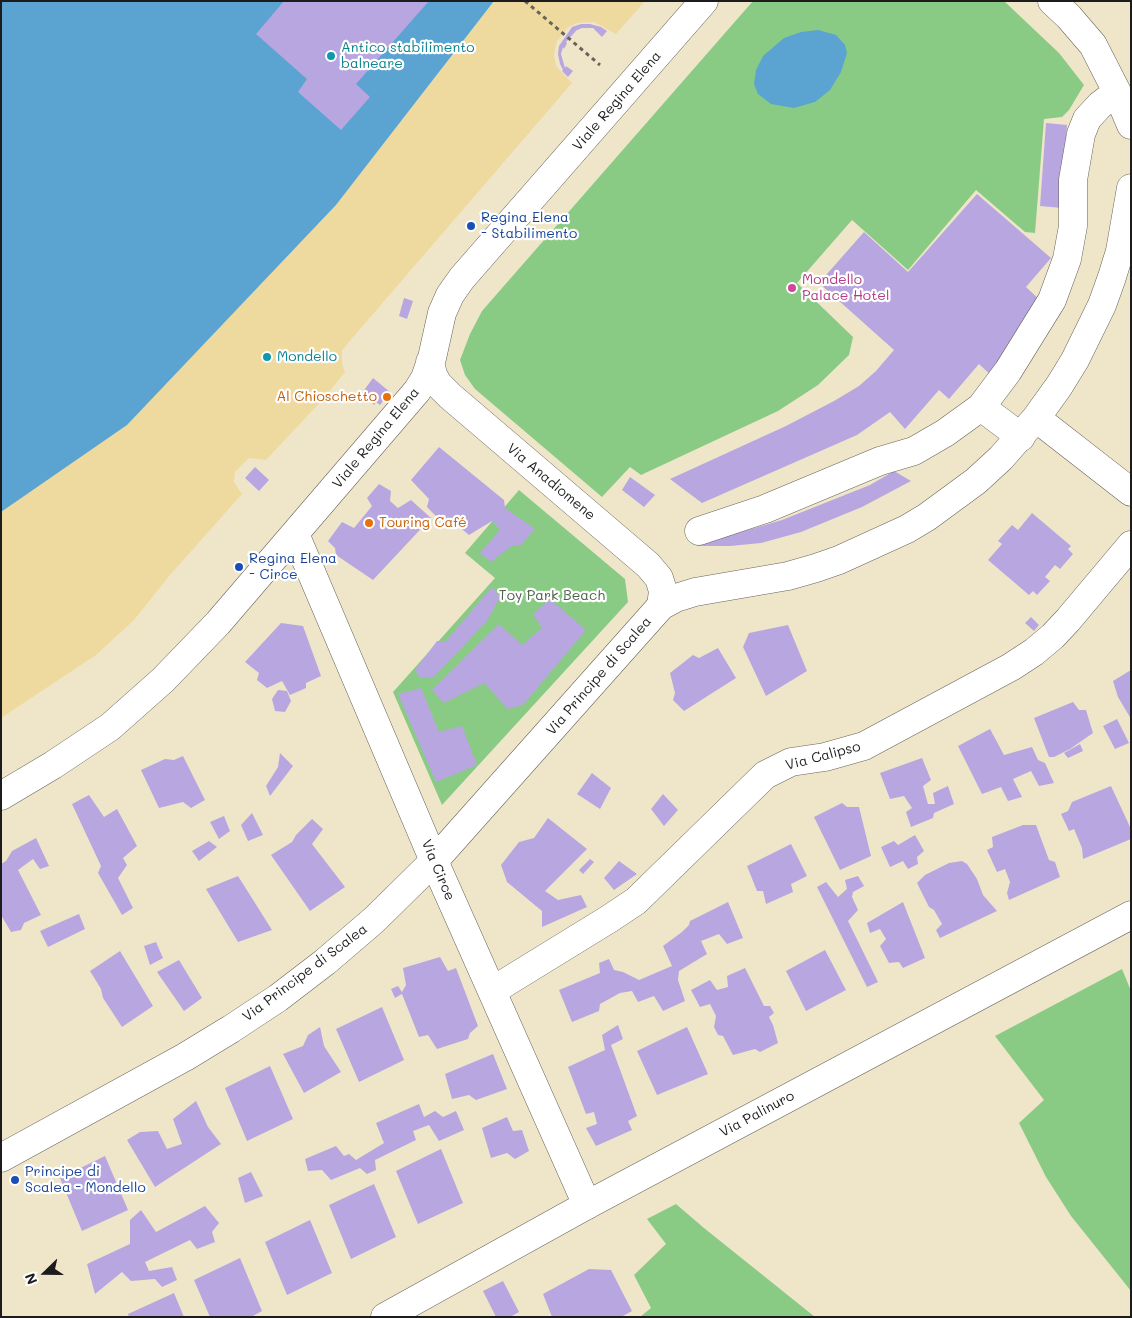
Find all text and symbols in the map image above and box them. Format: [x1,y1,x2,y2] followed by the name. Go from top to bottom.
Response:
[341,40,475,72] place label: Antico stabilimento balneare
[569,48,665,154] street label: Viale Regina Elena
[325,50,337,62] marker: Antico stabilimento balneare
[481,210,577,242] place label: Regina Elena - Stabilimento
[465,220,477,232] marker: Regina Elena - Stabilimento
[802,272,890,304] place label: Mondello Palace Hotel
[786,282,798,294] marker: Mondello Palace Hotel
[277,349,337,365] place label: Mondello
[261,351,273,363] marker: Mondello
[329,384,423,492] street label: Viale Regina Elena
[277,389,377,405] place label: Al Chioschetto
[381,391,393,403] marker: Al Chioschetto
[503,440,599,524] street label: Via Anadiomene
[379,515,467,531] place label: Touring Café
[363,517,375,529] marker: Touring Café
[249,551,337,584] place label: Regina Elena - Circe
[233,561,245,573] marker: Regina Elena - Circe
[499,588,605,604] park label: Toy Park Beach
[543,613,655,739] street label: Via Principe di Scalea
[784,738,862,774] street label: Via Calipso
[418,837,458,903] street label: Via Circe
[239,921,371,1025] street label: Via Principe di Scalea
[717,1087,797,1141] street label: Via Palinuro
[25,1164,146,1196] place label: Principe di Scalea - Mondello
[9,1174,21,1186] marker: Principe di Scalea - Mondello
[20,1248,70,1298] north arrow
[20,1270,41,1287] text: N

